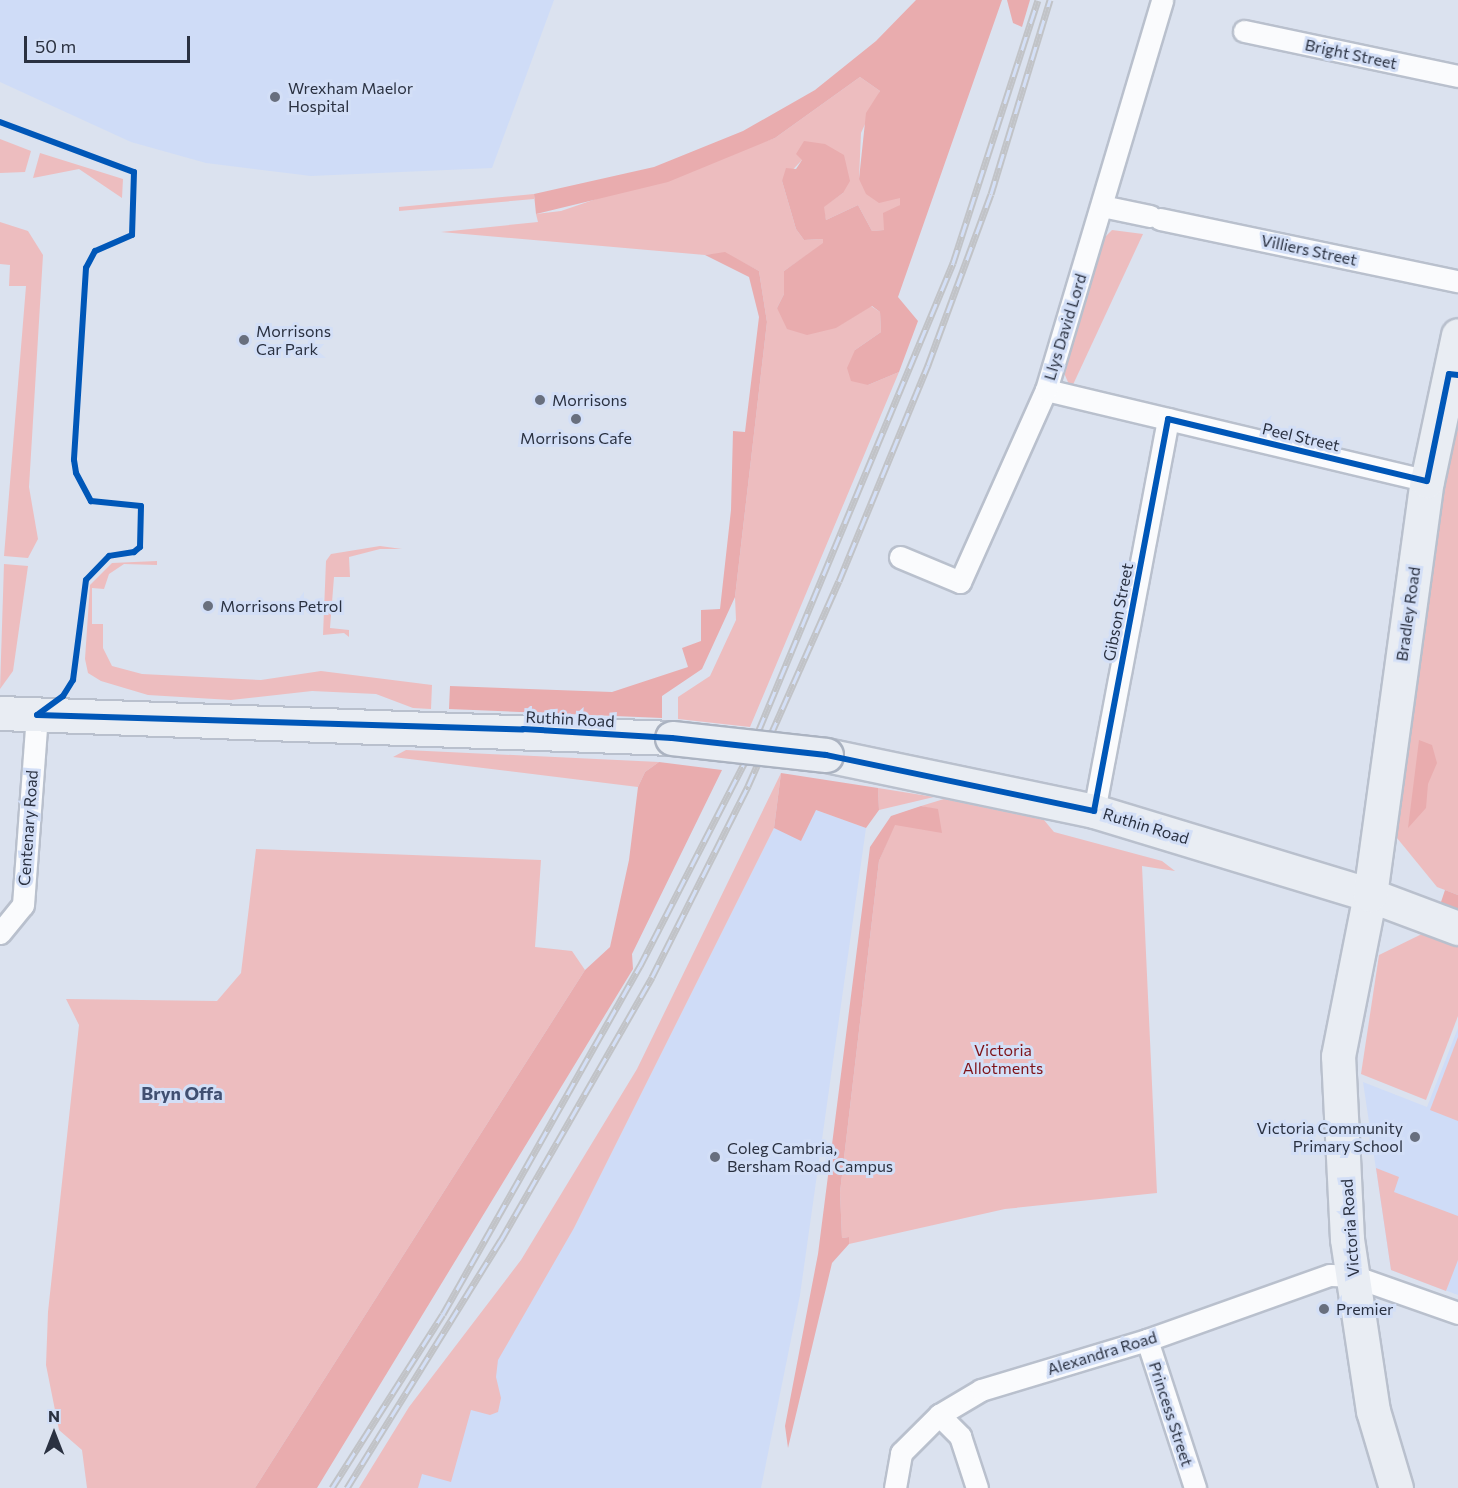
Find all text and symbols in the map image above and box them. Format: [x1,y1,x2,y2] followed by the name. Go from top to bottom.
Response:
[27,24,194,62] scale bar
[35,35,76,57] text: 50 m
[1303,35,1399,73] street label: Bright Street
[288,78,413,116] place label: Wrexham Maelor Hospital
[266,88,284,106] marker: Wrexham Maelor Hospital
[1259,230,1359,270] street label: Villiers Street
[1040,271,1090,383] street label: Llys David Lord
[256,321,331,359] place label: Morrisons Car Park
[237,333,251,347] marker: Morrisons Car Park
[552,390,627,410] place label: Morrisons
[533,393,547,407] marker: Morrisons
[569,412,583,426] marker: Morrisons Cafe
[1260,419,1342,455] street label: Peel Street
[520,428,632,448] place label: Morrisons Cafe
[1099,561,1137,663] street label: Gibson Street
[1392,566,1424,662] street label: Bradley Road
[220,596,342,616] place label: Morrisons Petrol
[201,599,215,613] marker: Morrisons Petrol
[525,707,615,731] street label: Ruthin Road
[14,769,42,887] street label: Centenary Road
[1101,804,1191,848] street label: Ruthin Road
[963,1040,1043,1078] park label: Victoria Allotments
[141,1082,223,1104] district label: Bryn Offa
[1257,1118,1403,1156] place label: Victoria Community Primary School
[1408,1130,1422,1144] marker: Victoria Community Primary School
[727,1138,893,1176] place label: Coleg Cambria, Bersham Road Campus
[708,1150,722,1164] marker: Coleg Cambria, Bersham Road Campus
[1337,1178,1363,1278] street label: Victoria Road
[1336,1299,1393,1319] place label: Premier
[1317,1302,1331,1316] marker: Premier
[1045,1327,1159,1379] street label: Alexandra Road
[1145,1359,1197,1469] street label: Princess Street
[24,1404,84,1464] north arrow
[48,1406,60,1425] text: N

